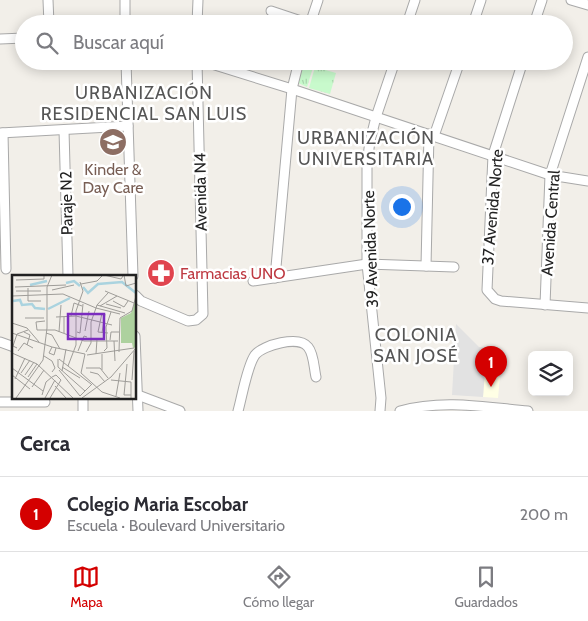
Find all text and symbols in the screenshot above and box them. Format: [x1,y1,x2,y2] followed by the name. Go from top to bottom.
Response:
[15,15,573,70] search box
[33,29,61,57] icon: search
[73,31,164,54] text: Buscar aquí
[41,82,247,125] district label: URBANIZACIÓN RESIDENCIAL SAN LUIS
[98,127,128,157] school or university icon: Kinder & Day Care
[297,127,435,170] district label: URBANIZACIÓN UNIVERSITARIA
[478,148,507,266] street label: 37 Avenida Norte
[190,153,211,231] street label: Avenida N4
[82,160,144,197] place label: Kinder & Day Care
[537,169,564,277] street label: Avenida Central
[56,171,77,235] street label: Paraje N2
[359,190,382,308] street label: 39 Avenida Norte
[389,194,415,220] your location
[146,258,176,288] pharmacy icon: Farmacias UNO
[180,264,286,283] place label: Farmacias UNO
[12,275,136,398] inset map
[373,324,459,367] district label: COLONIA SAN JOSÉ
[475,346,507,387] pin: 1
[528,351,573,396] map controls
[528,351,573,396] button: layers
[20,431,70,456] text: Cerca
[67,493,248,516] text: Colegio Maria Escobar
[33,505,39,524] text: 1
[520,505,568,524] text: 200 m
[67,516,285,535] text: Escuela · Boulevard Universitario
[70,563,103,611] tab: Mapa
[243,563,314,611] tab: Cómo llegar
[454,563,518,611] tab: Guardados

